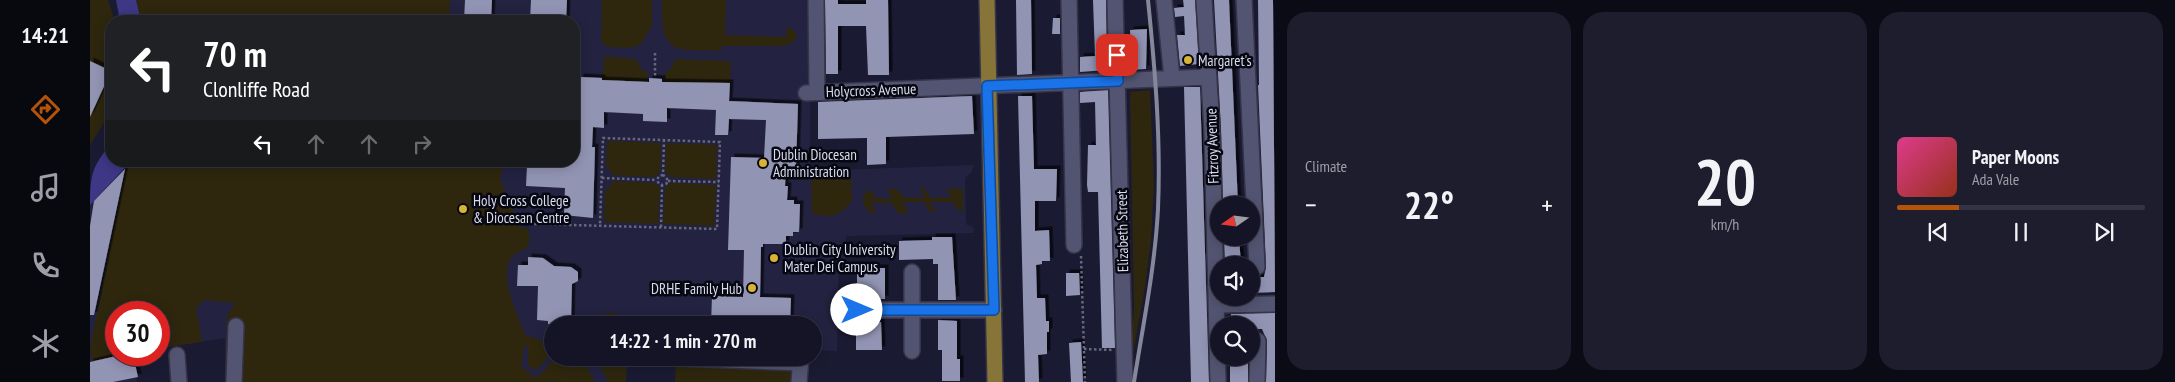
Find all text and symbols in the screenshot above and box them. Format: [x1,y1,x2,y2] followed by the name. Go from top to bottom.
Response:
[21,21,69,49] text: 14:21
[203,31,267,77] text: 70 m
[1096,34,1138,76] pin
[120,35,185,100] icon: left
[1103,41,1131,69] icon: arrive
[1198,51,1252,70] place label: Margaret's
[1182,54,1194,66] marker: Margaret's
[203,75,310,103] text: Clonliffe Road
[825,79,917,101] street label: Holycross Avenue
[28,92,63,127] icon: directions
[1201,108,1223,184] street label: Fitzroy Avenue
[249,130,277,158] icon: left
[302,130,330,158] icon: ahead
[355,130,383,158] icon: ahead
[408,130,436,158] icon: right
[1694,139,1756,223] text: 20
[773,145,857,181] place label: Dublin Diocesan Administration
[1972,145,2059,169] text: Paper Moons
[1305,156,1347,176] text: Climate
[757,157,769,169] marker: Dublin Diocesan Administration
[1972,169,2019,189] text: Ada Vale
[28,170,63,205] icon: music
[1404,180,1454,229] text: 22°
[1305,186,1317,223] text: −
[1541,186,1553,223] text: +
[1112,190,1132,272] street label: Elizabeth Street
[473,191,569,227] place label: Holy Cross College & Diocesan Centre
[1210,196,1260,246] north arrow
[1210,196,1260,366] map controls
[457,203,469,215] marker: Holy Cross College & Diocesan Centre
[1711,214,1739,234] text: km/h
[1924,218,1952,246] icon: previous
[2007,218,2035,246] icon: pause
[2090,218,2118,246] icon: next
[784,240,896,276] place label: Dublin City University Mater Dei Campus
[28,248,63,283] icon: phone
[768,252,780,264] marker: Dublin City University Mater Dei Campus
[1210,256,1260,306] button: sound
[651,279,742,298] place label: DRHE Family Hub
[746,282,758,294] marker: DRHE Family Hub
[830,283,882,335] position arrow
[105,301,170,366] speed limit sign: 30
[1210,316,1260,366] button: search
[28,326,63,361] icon: climate
[610,329,756,353] text: 14:22 · 1 min · 270 m

